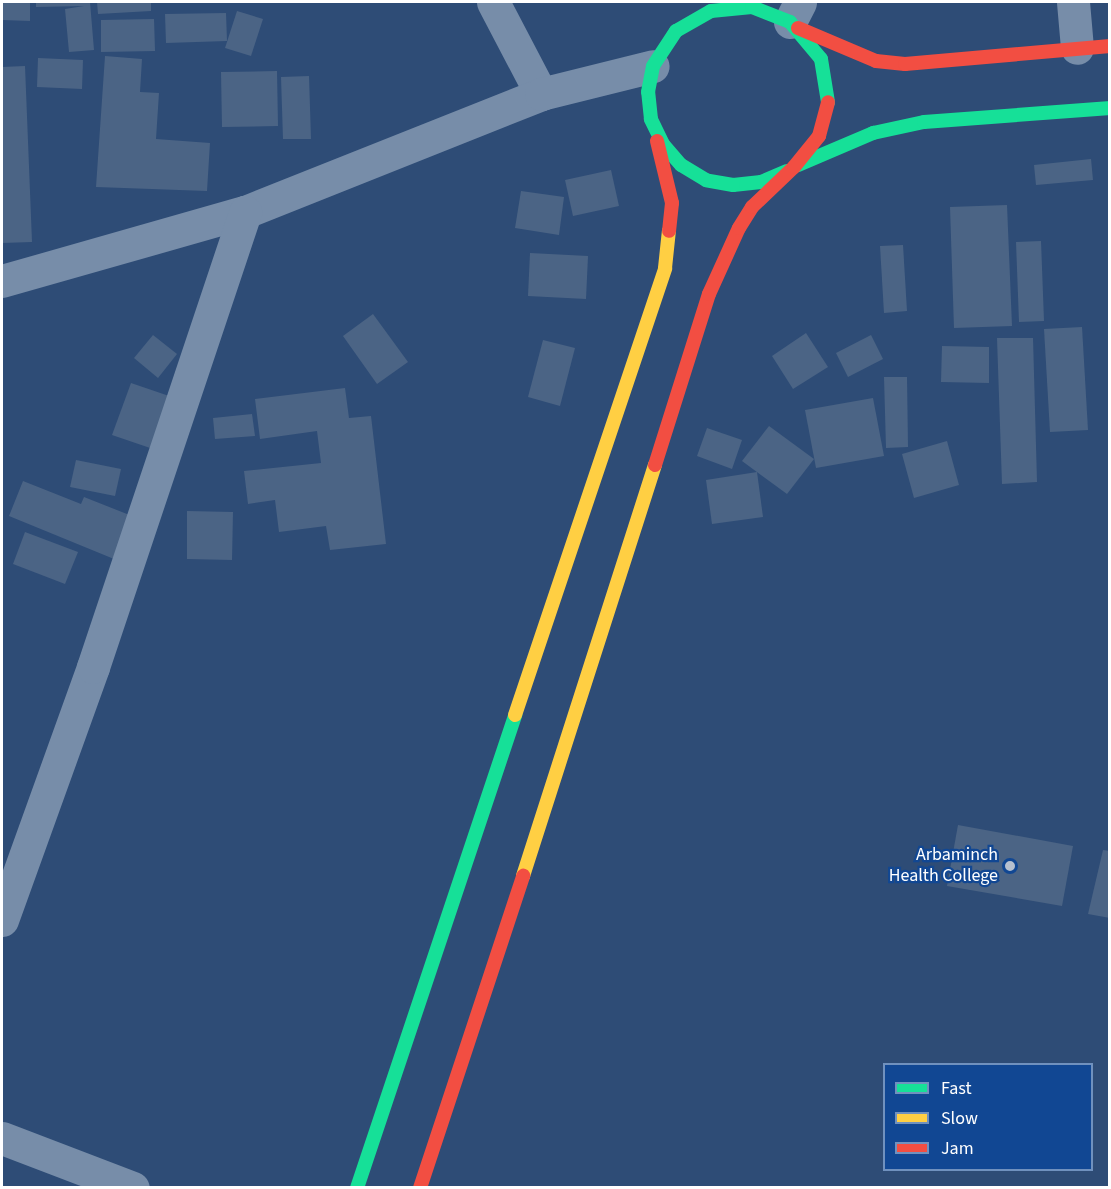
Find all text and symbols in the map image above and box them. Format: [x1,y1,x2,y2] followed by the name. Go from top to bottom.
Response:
[889,845,998,888] place label: Arbaminch Health College
[1003,859,1017,873] marker: Arbaminch Health College
[883,1063,1093,1171] legend
[941,1076,972,1101] text: Fast
[941,1106,978,1131] text: Slow
[941,1136,974,1161] text: Jam

